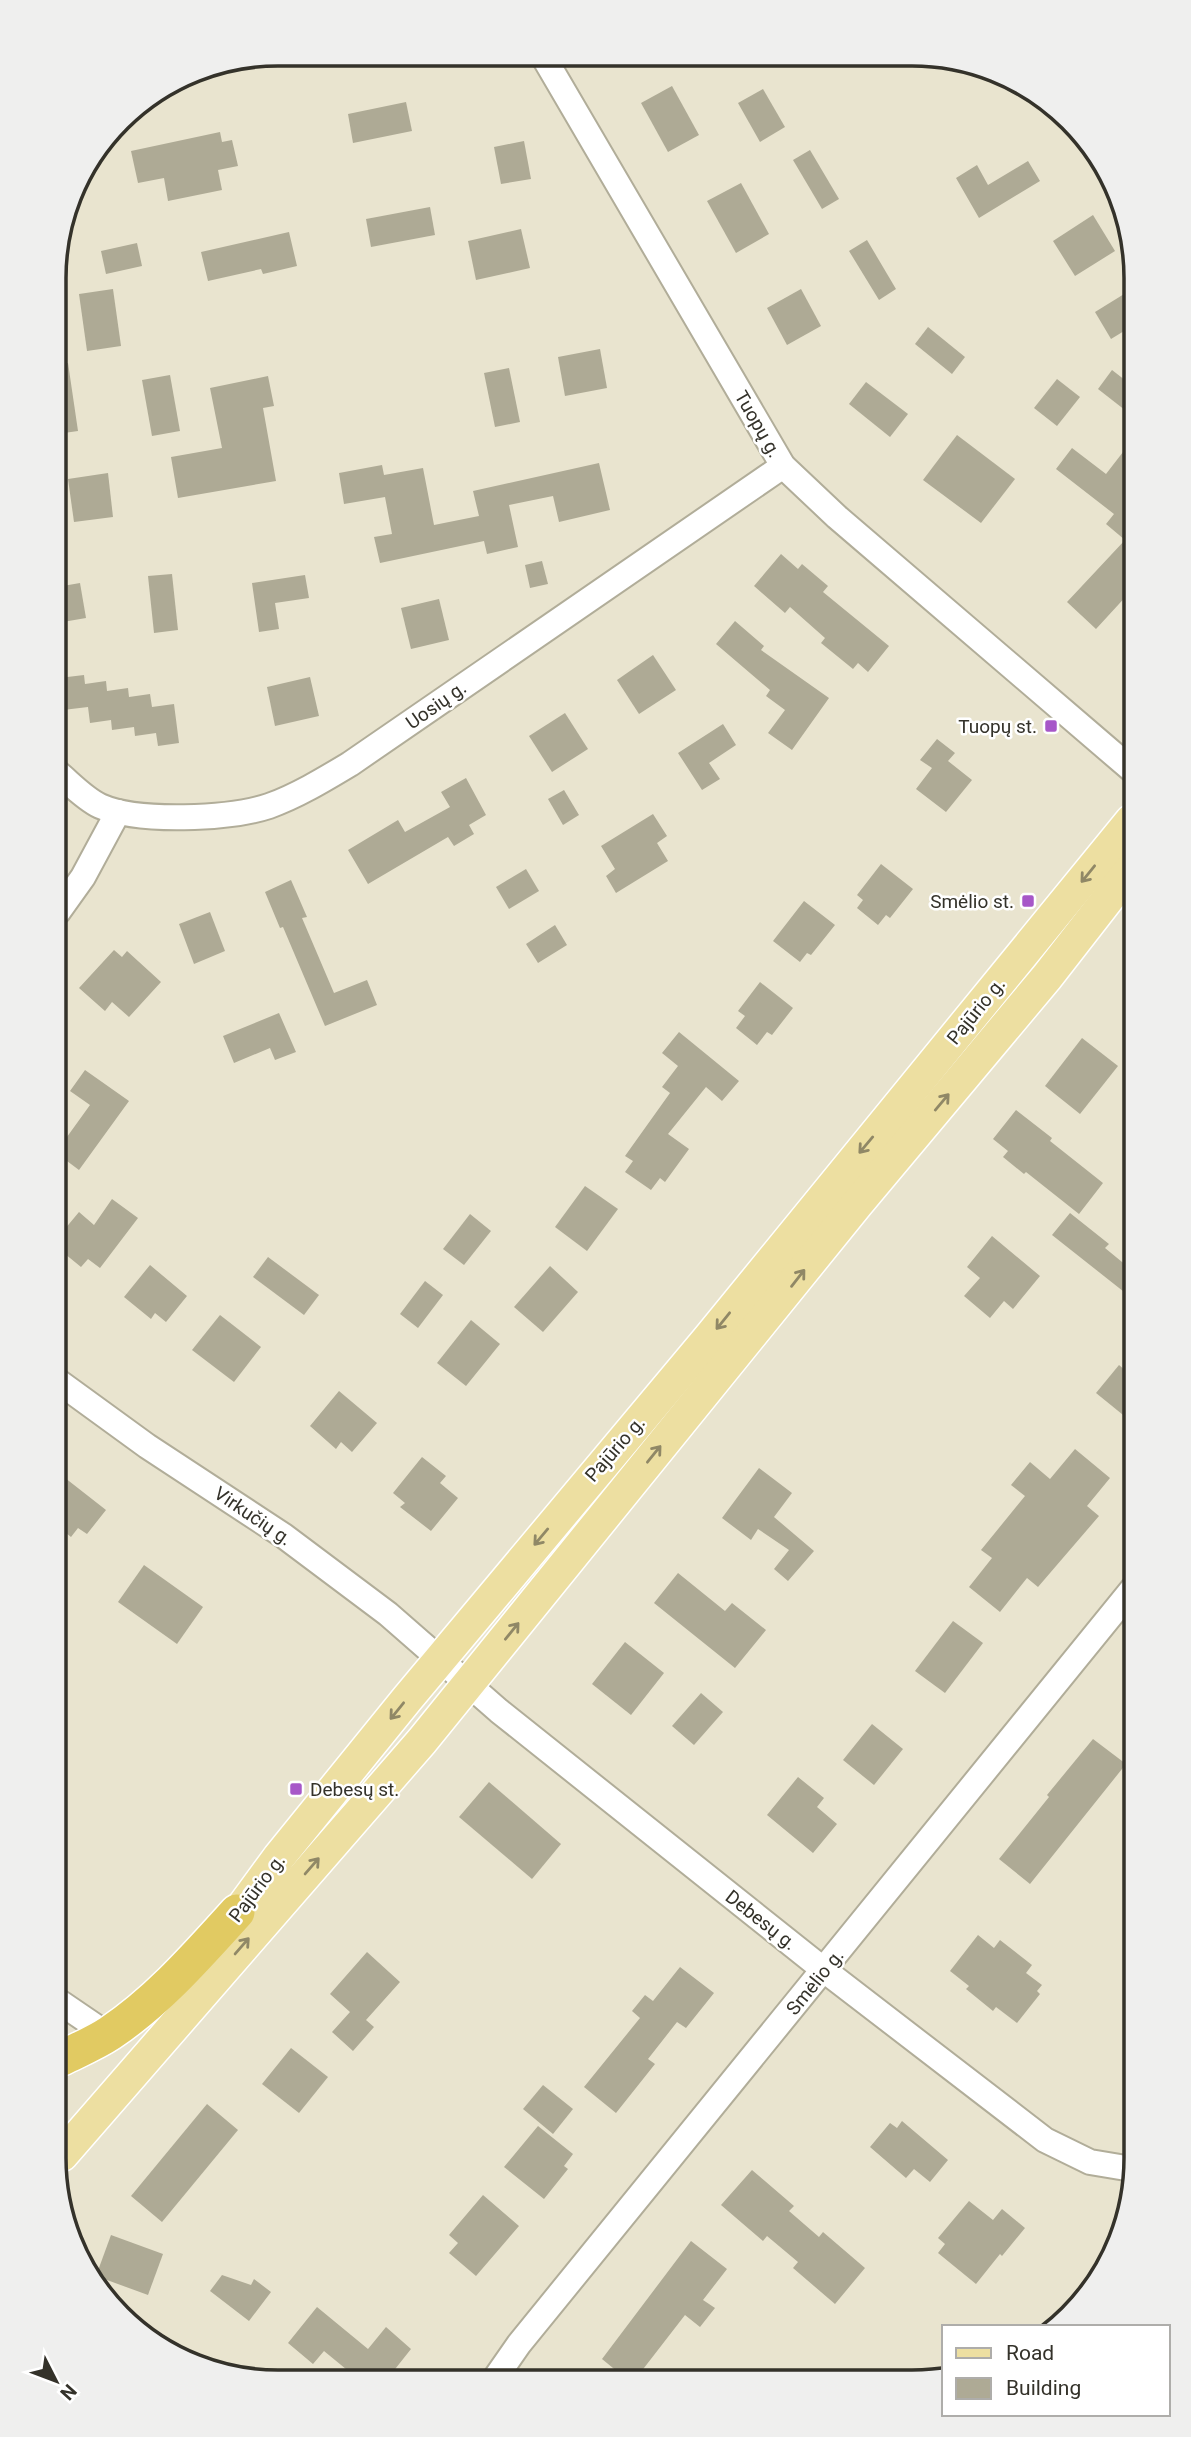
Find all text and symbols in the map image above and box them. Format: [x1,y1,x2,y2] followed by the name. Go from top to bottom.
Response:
[730,387,786,461] street label: Tuopų g.
[401,676,471,734] street label: Uosių g.
[958,715,1037,738] place label: Tuopų st.
[1043,718,1059,734] marker: Tuopų st.
[1080,865,1096,883] one-way arrow
[930,890,1014,913] place label: Smėlio st.
[1020,893,1036,909] marker: Smėlio st.
[942,973,1010,1049] street label: Pajūrio g.
[934,1093,950,1111] one-way arrow
[858,1135,874,1153] one-way arrow
[791,1269,806,1288] one-way arrow
[715,1312,730,1330] one-way arrow
[580,1411,650,1487] street label: Pajūrio g.
[647,1446,662,1464] one-way arrow
[210,1482,296,1550] street label: Virkučių g.
[533,1528,548,1546] one-way arrow
[504,1623,519,1641] one-way arrow
[389,1702,404,1720] one-way arrow
[310,1778,399,1801] place label: Debesų st.
[288,1781,304,1797] marker: Debesų st.
[224,1849,290,1927] street label: Pajūrio g.
[304,1858,321,1875] one-way arrow
[721,1885,801,1955] street label: Debesų g.
[234,1938,251,1955] one-way arrow
[781,1944,849,2020] street label: Smėlio g.
[942,2325,1170,2416] legend
[1006,2341,1054,2365] text: Road
[21,2346,91,2416] north arrow
[1006,2376,1081,2400] text: Building
[55,2379,81,2405] text: N

